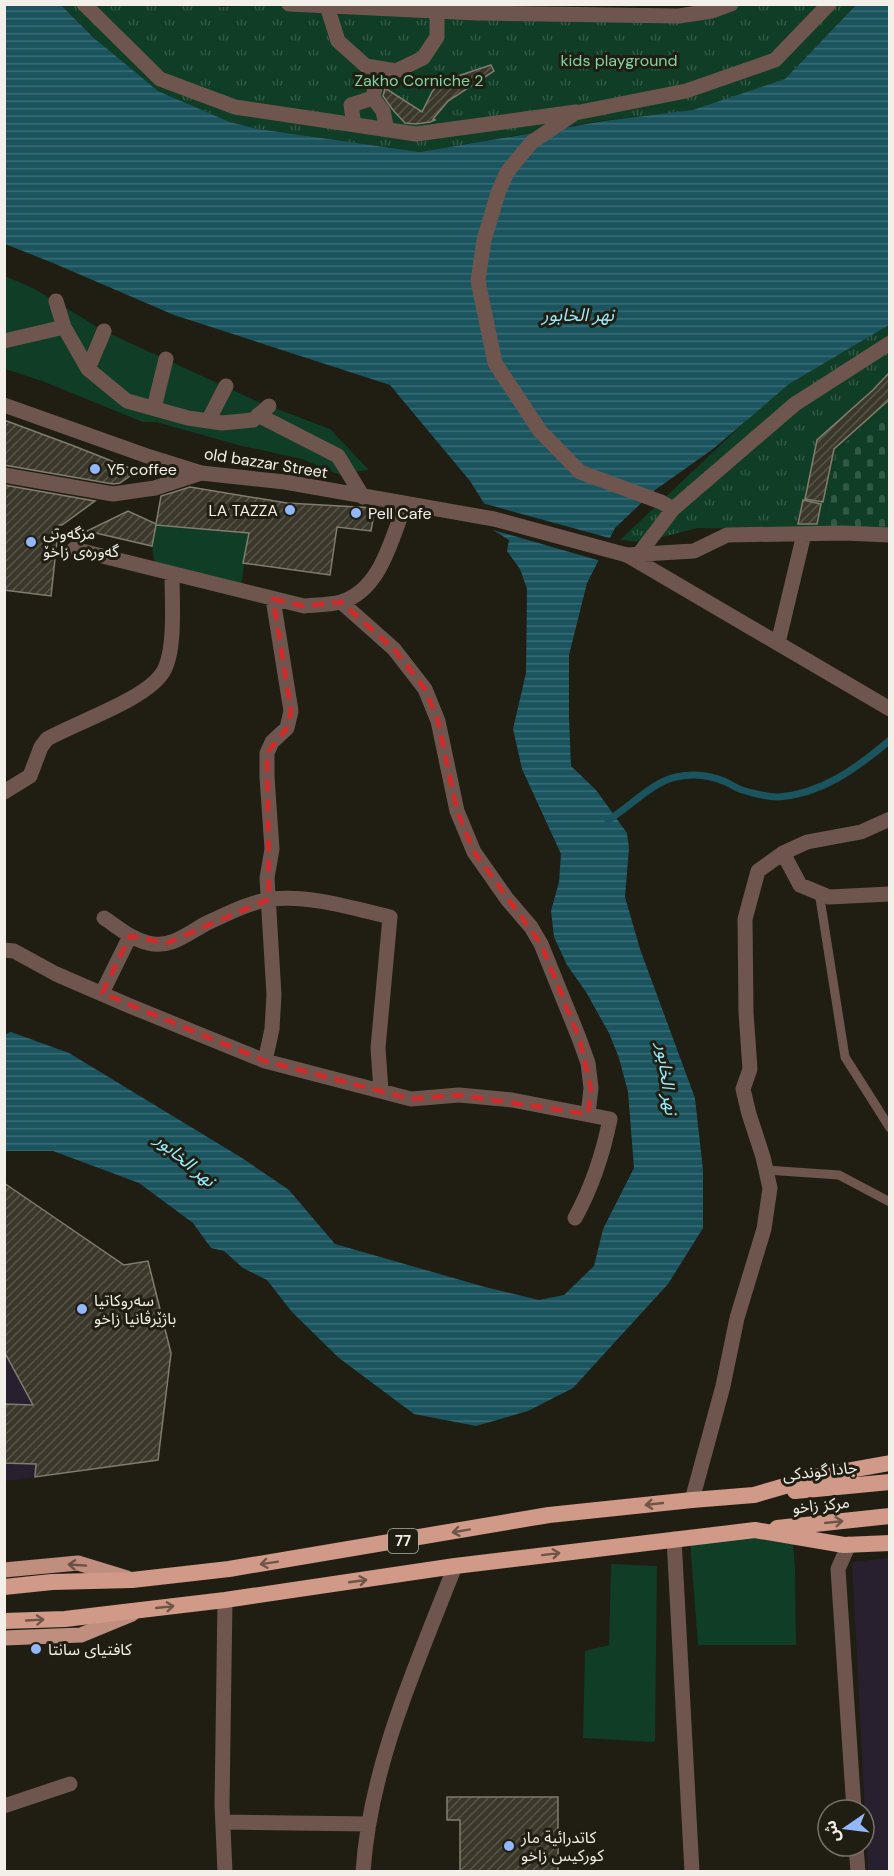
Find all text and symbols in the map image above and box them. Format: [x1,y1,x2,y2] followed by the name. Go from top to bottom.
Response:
[560,50,678,71] park label: kids playground
[354,70,484,91] park label: Zakho Corniche 2
[540,303,616,327] water label: نهر الخابور
[203,443,329,483] street label: old bazzar Street
[107,459,177,480] place label: Y5 coffee
[88,462,102,476] marker: Y5 coffee
[208,500,278,521] place label: LA TAZZA
[283,503,297,517] marker: LA TAZZA
[368,503,432,524] place label: Pell Cafe
[349,506,363,520] marker: Pell Cafe
[43,523,119,562] place label: مزگەوتی گەورەی زاخۆ
[24,535,38,549] marker: مزگەوتی گەورەی زاخۆ
[650,1040,684,1118] water label: نهر الخابور
[148,1126,222,1194] water label: نهر الخابور
[94,1290,176,1329] place label: سه‌روكاتيا باژێرڤانيا زاخو
[75,1302,89,1316] marker: سه‌روكاتيا باژێرڤانيا زاخو
[782,1457,858,1485] street label: جادا گوندکی
[791,1492,851,1518] street label: مركز زاخو
[645,1499,664,1510] one-way arrow
[824,1516,844,1527] one-way arrow
[452,1526,471,1537] one-way arrow
[388,1529,418,1553] road number: 77
[541,1549,560,1560] one-way arrow
[259,1557,279,1568] one-way arrow
[67,1559,87,1570] one-way arrow
[347,1575,367,1586] one-way arrow
[154,1601,174,1612] one-way arrow
[24,1614,44,1625] one-way arrow
[48,1639,132,1660] place label: کافتیای سانتا
[29,1642,43,1656] marker: کافتیای سانتا
[816,1798,876,1858] north arrow
[819,1818,845,1845] text: ش
[520,1827,604,1866] place label: كاتدرائية مار كوركيس زاخو
[502,1839,516,1853] marker: كاتدرائية مار كوركيس زاخو

